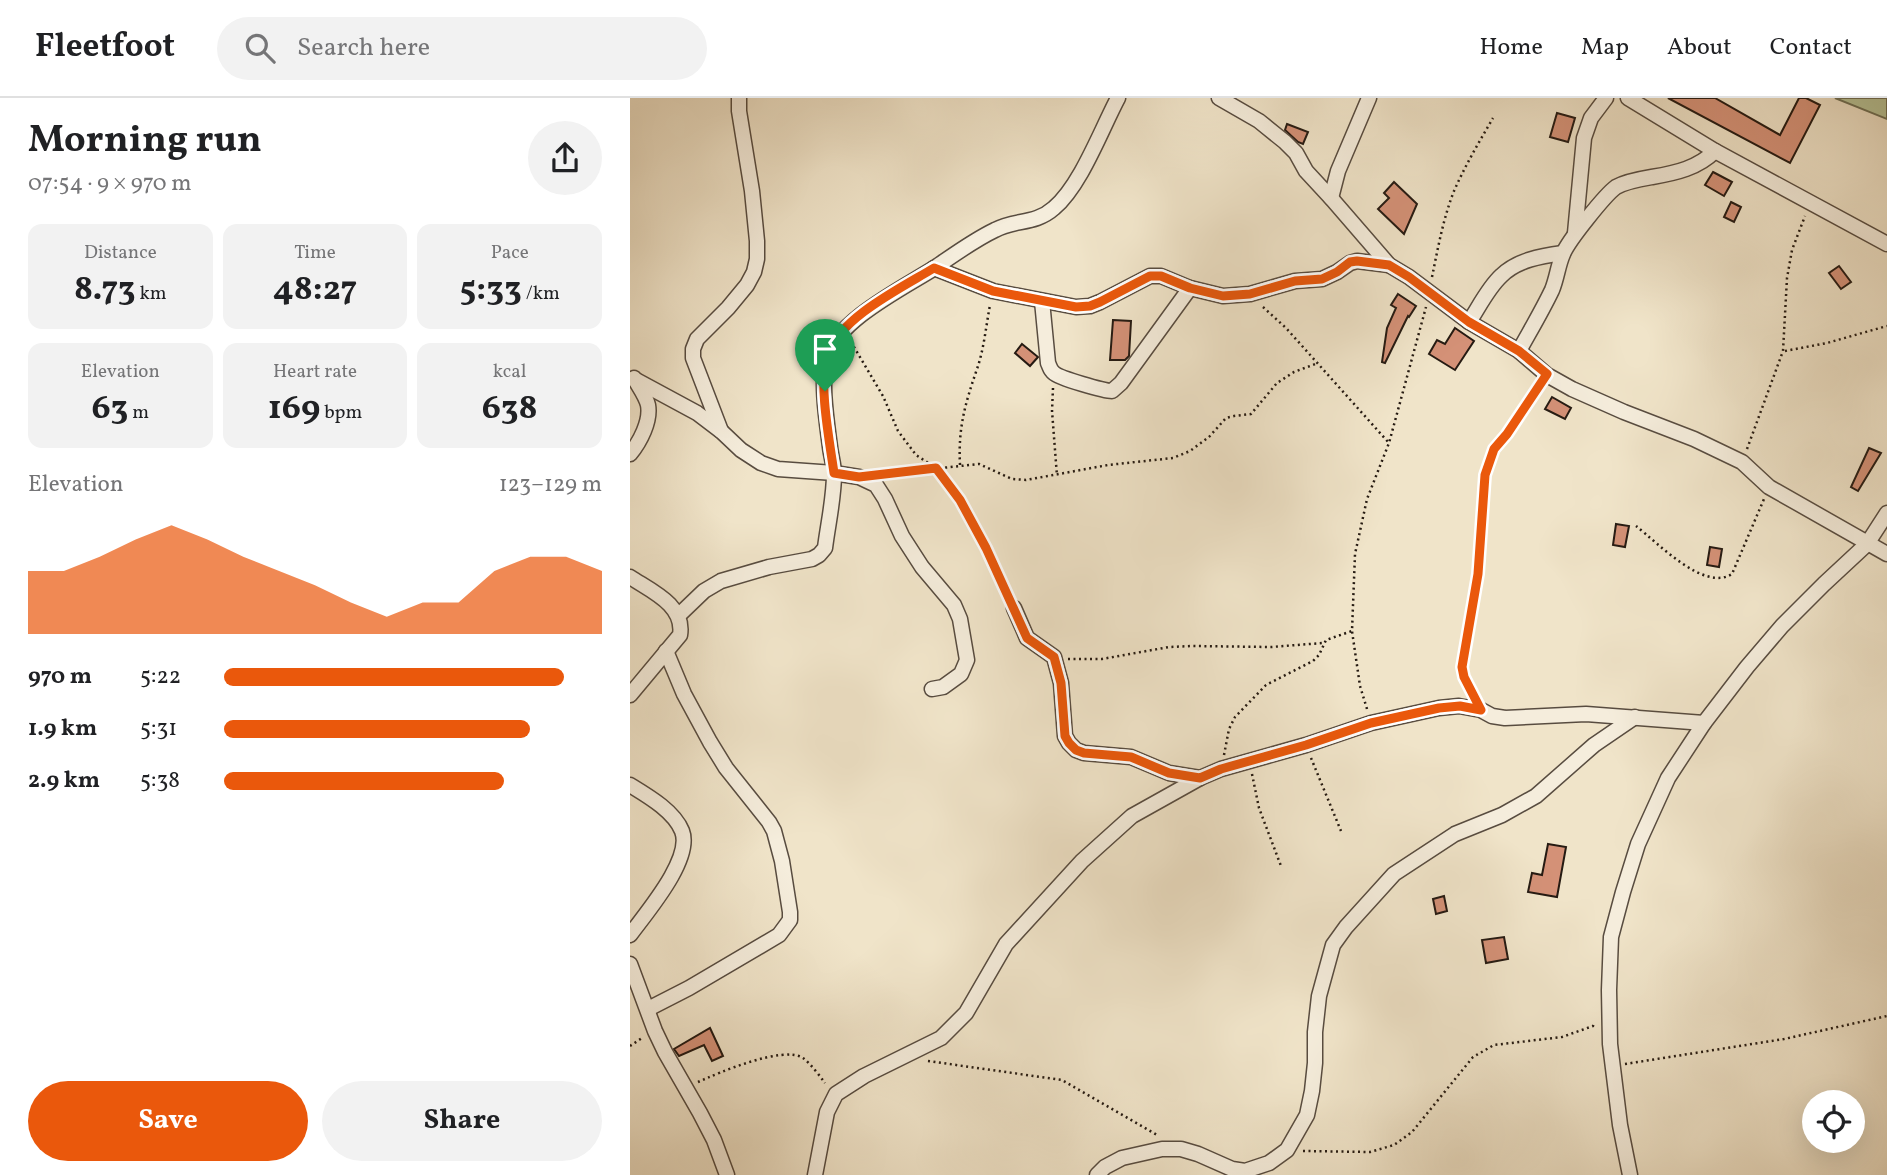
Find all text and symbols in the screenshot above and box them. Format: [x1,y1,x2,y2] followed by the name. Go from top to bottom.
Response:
[217,17,707,80] search box
[35,25,175,71] text: Fleetfoot
[241,29,279,67] icon: search
[297,30,430,66] text: Search here
[1479,31,1543,65] text: Home
[1581,31,1629,65] text: Map
[1667,31,1732,65] text: About
[1770,31,1852,65] text: Contact
[28,115,262,168] text: Morning run
[528,121,602,195] button: share
[28,168,192,200] text: 07:54 · 9 × 970 m
[84,240,157,266] text: Distance
[294,240,336,266] text: Time
[491,240,529,266] text: Pace
[74,266,136,314] text: 8.73
[273,266,357,314] text: 48:27
[460,266,522,314] text: 5:33
[136,281,167,307] text: km
[522,281,560,307] text: /km
[795,319,855,391] pin
[806,330,844,368] icon: arrive
[81,359,160,385] text: Elevation
[273,359,357,385] text: Heart rate
[493,359,527,385] text: kcal
[92,385,128,433] text: 63
[268,385,320,433] text: 169
[482,385,538,433] text: 638
[128,400,149,426] text: m
[320,400,362,426] text: bpm
[28,469,124,501] text: Elevation
[499,469,602,501] text: 123–129 m
[28,661,92,693] text: 970 m
[140,661,181,693] text: 5:22
[28,713,97,745] text: 1.9 km
[140,713,177,745] text: 5:31
[28,765,100,797] text: 2.9 km
[140,765,180,797] text: 5:38
[28,1081,308,1161] button: Save
[322,1081,602,1161] button: Share
[1802,1090,1865,1153] map controls
[1802,1090,1865,1153] button: locate

